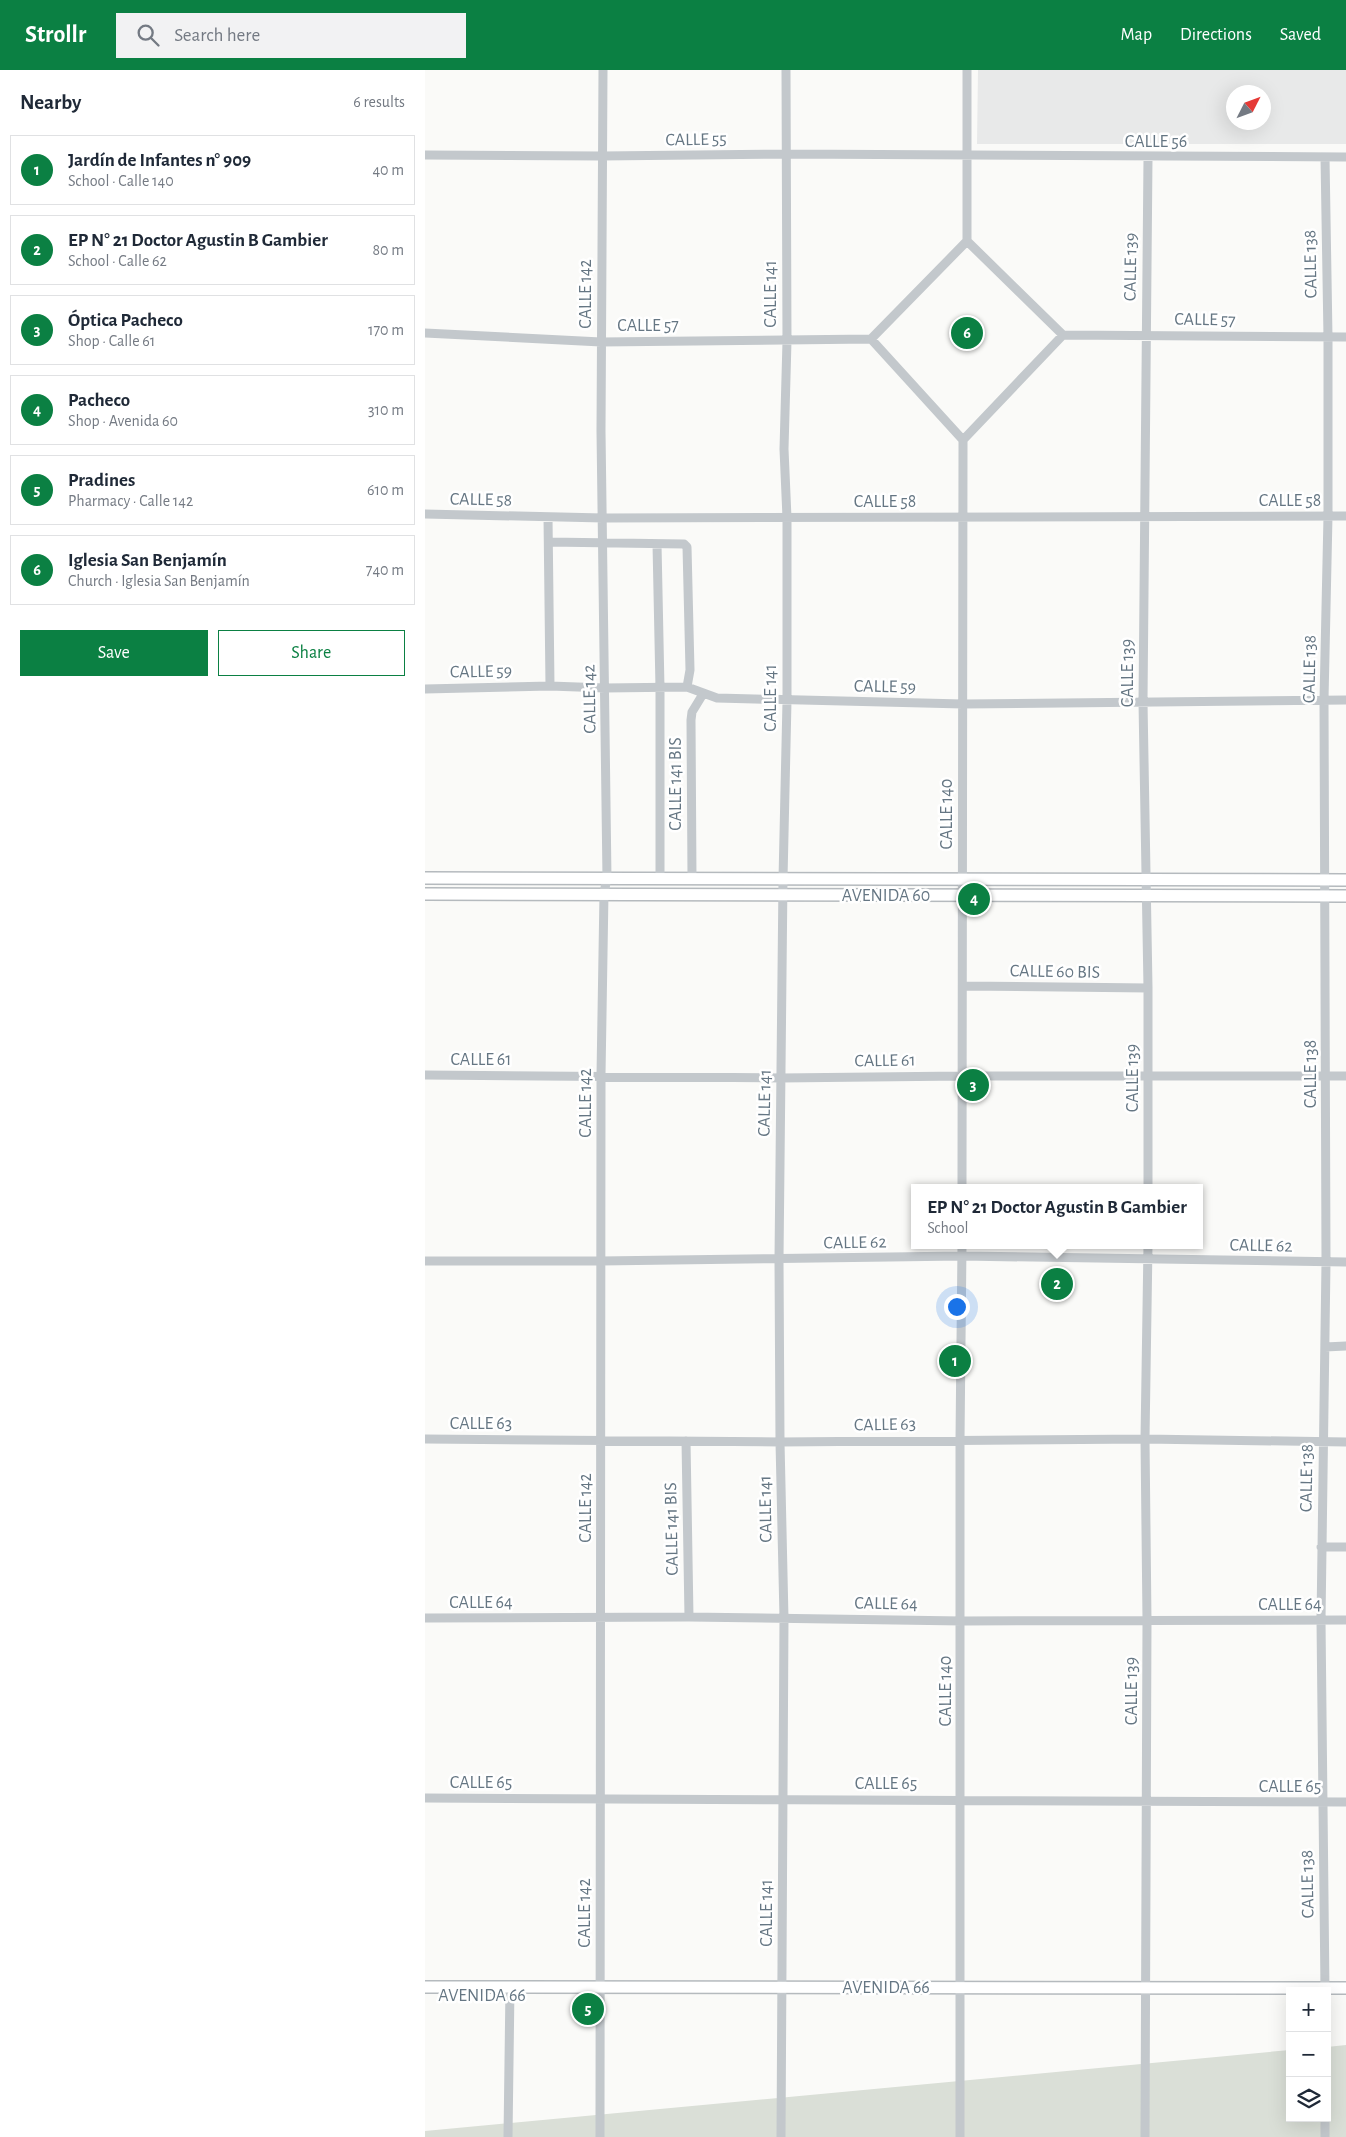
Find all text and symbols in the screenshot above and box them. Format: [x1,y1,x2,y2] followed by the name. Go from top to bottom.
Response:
[116,13,466,58] search box
[134,21,162,49] icon: search
[25,23,86,47] text: Strollr
[174,26,260,45] text: Search here
[1121,26,1152,44] text: Map
[1180,26,1252,44] text: Directions
[1280,26,1321,44] text: Saved
[1226,85,1271,130] north arrow
[20,92,81,113] text: Nearby
[353,94,405,110] text: 6 results
[665,130,727,150] street label: CALLE 55
[1125,133,1187,151] street label: CALLE 56
[68,151,251,170] text: Jardín de Infantes n° 909
[34,162,40,178] text: 1
[372,162,404,178] text: 40 m
[68,173,174,189] text: School · Calle 140
[1301,230,1321,298] street label: CALLE 138
[68,231,328,250] text: EP N° 21 Doctor Agustin B Gambier
[1121,233,1141,301] street label: CALLE 139
[33,242,41,258] text: 2
[373,242,404,258] text: 80 m
[68,253,167,269] text: School · Calle 62
[577,259,595,329] street label: CALLE 142
[762,260,780,328] street label: CALLE 141
[1174,310,1236,330] street label: CALLE 57
[68,311,183,330] text: Óptica Pacheco
[951,314,983,352] pin: 6
[617,317,679,335] street label: CALLE 57
[34,322,40,338] text: 3
[368,322,404,338] text: 170 m
[68,333,155,349] text: Shop · Calle 61
[68,391,130,410] text: Pacheco
[33,402,41,418] text: 4
[368,402,404,418] text: 310 m
[68,413,178,429] text: Shop · Avenida 60
[68,471,135,490] text: Pradines
[34,482,40,498] text: 5
[367,482,404,498] text: 610 m
[450,490,512,510] street label: CALLE 58
[1259,492,1321,510] street label: CALLE 58
[68,493,193,509] text: Pharmacy · Calle 142
[854,493,916,511] street label: CALLE 58
[68,551,227,570] text: Iglesia San Benjamín
[33,562,41,578] text: 6
[366,562,404,578] text: 740 m
[68,573,250,589] text: Church · Iglesia San Benjamín
[20,630,208,676] button: Save
[218,630,405,676] button: Share
[1300,635,1320,703] street label: CALLE 138
[1119,639,1137,707] street label: CALLE 139
[450,662,512,682] street label: CALLE 59
[580,664,600,734] street label: CALLE 142
[762,664,780,732] street label: CALLE 141
[854,677,916,697] street label: CALLE 59
[667,737,685,831] street label: CALLE 141 BIS
[938,779,956,849] street label: CALLE 140
[958,880,990,918] pin: 4
[842,887,930,905] street label: AVENIDA 60
[1010,962,1100,982] street label: CALLE 60 BIS
[1302,1040,1320,1108] street label: CALLE 138
[1124,1044,1142,1112] street label: CALLE 139
[450,1051,512,1069] street label: CALLE 61
[854,1051,916,1071] street label: CALLE 61
[957,1066,989,1104] pin: 3
[577,1068,595,1138] street label: CALLE 142
[755,1069,775,1137] street label: CALLE 141
[911,1184,1203,1249] popup
[927,1198,1187,1217] text: EP N° 21 Doctor Agustin B Gambier
[927,1220,969,1236] text: School
[823,1233,887,1253] street label: CALLE 62
[1229,1236,1293,1256] street label: CALLE 62
[1041,1265,1073,1303] pin: 2
[944,1294,970,1320] your location
[939,1342,971,1380] pin: 1
[450,1415,512,1433] street label: CALLE 63
[854,1415,916,1435] street label: CALLE 63
[1297,1444,1317,1512] street label: CALLE 138
[577,1473,595,1543] street label: CALLE 142
[756,1475,776,1543] street label: CALLE 141
[662,1482,682,1576] street label: CALLE 141 BIS
[449,1594,513,1612] street label: CALLE 64
[854,1594,918,1614] street label: CALLE 64
[1258,1596,1322,1614] street label: CALLE 64
[937,1656,955,1726] street label: CALLE 140
[1123,1657,1141,1725] street label: CALLE 139
[450,1774,512,1792] street label: CALLE 65
[855,1775,917,1793] street label: CALLE 65
[1259,1778,1321,1796] street label: CALLE 65
[1298,1850,1318,1918] street label: CALLE 138
[576,1878,594,1948] street label: CALLE 142
[758,1879,776,1947] street label: CALLE 141
[842,1979,930,1997] street label: AVENIDA 66
[438,1987,526,2005] street label: AVENIDA 66
[1286,1987,1331,2122] map controls
[1286,1987,1331,2032] button: +
[572,1990,604,2028] pin: 5
[1286,2032,1331,2077] button: −
[1286,2077,1331,2122] button: layers

